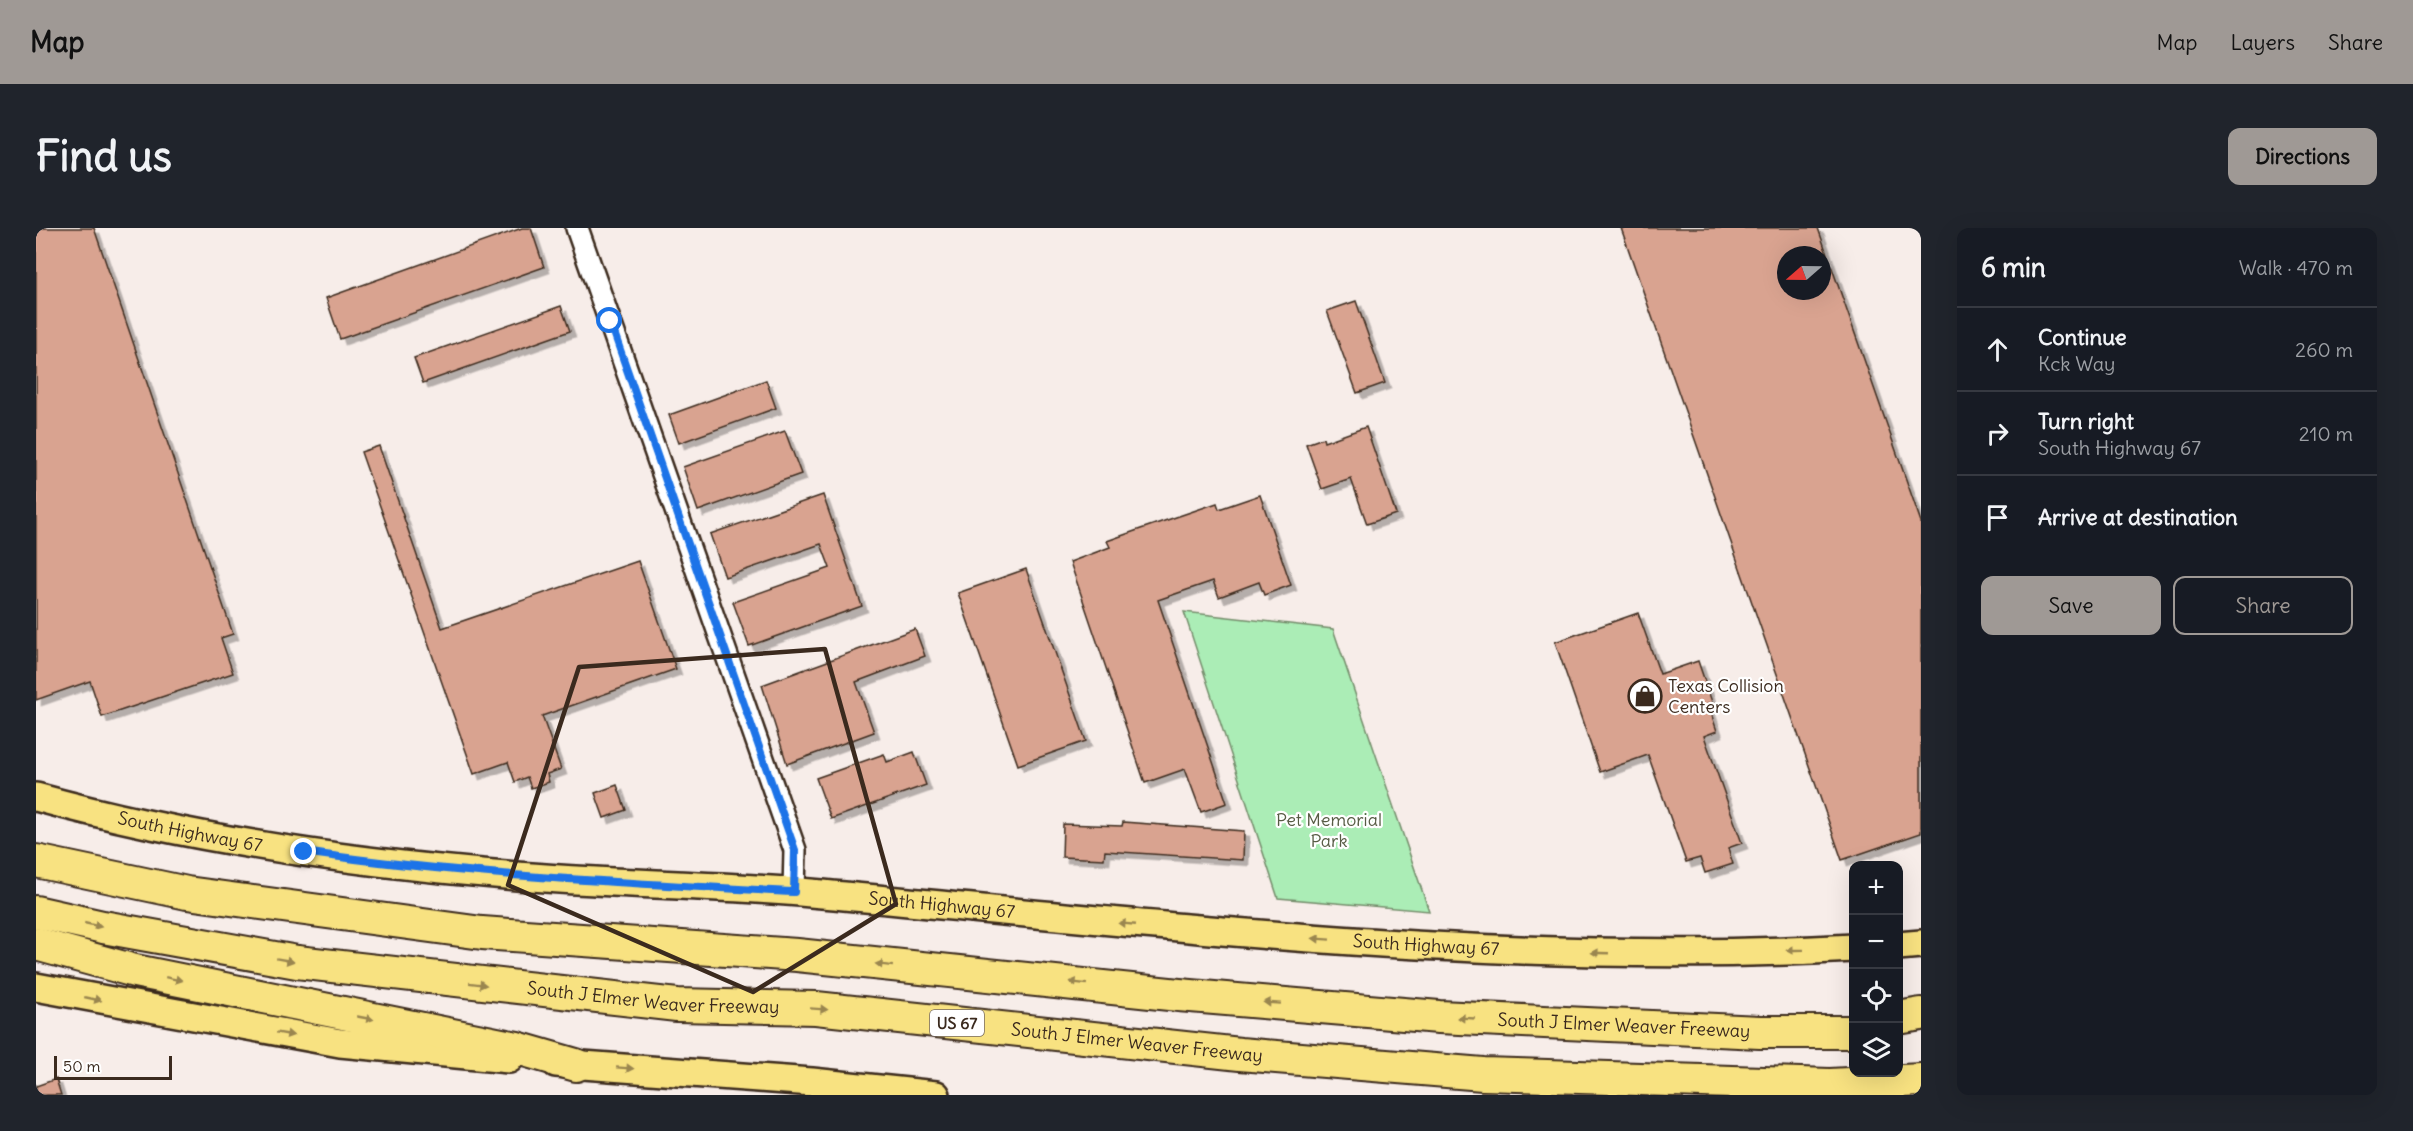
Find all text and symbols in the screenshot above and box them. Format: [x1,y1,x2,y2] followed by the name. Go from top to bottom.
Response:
[30,24,84,60] text: Map
[2157,29,2197,56] text: Map
[2230,29,2295,56] text: Layers
[2328,29,2383,56] text: Share
[2228,128,2377,185] button: Directions
[36,130,172,182] text: Find us
[1777,246,1831,300] north arrow
[1981,251,2046,284] text: 6 min
[2239,255,2353,280] text: Walk · 470 m
[596,307,622,333] route start
[2038,323,2127,351] text: Continue
[1981,333,2014,366] icon: ahead
[2295,337,2353,362] text: 260 m
[2038,351,2115,376] text: Kck Way
[2038,407,2134,435] text: Turn right
[1981,417,2014,450] icon: right
[2299,421,2353,446] text: 210 m
[2038,435,2201,460] text: South Highway 67
[1981,501,2014,534] icon: arrive
[2038,503,2238,531] text: Arrive at destination
[1981,576,2161,635] button: Save
[2173,576,2353,635] button: Share
[1668,674,1784,718] place label: Texas Collision Centers
[1627,678,1663,714] shop icon: Texas Collision Centers
[116,806,264,857] street label: South Highway 67
[1276,808,1382,852] park label: Pet Memorial Park
[290,838,316,864] route end
[1849,861,1903,1077] map controls
[1849,861,1903,915] button: +
[868,886,1016,923] street label: South Highway 67
[1849,915,1903,969] button: −
[1118,919,1137,929] one-way arrow
[84,921,103,930] one-way arrow
[1352,929,1500,960] street label: South Highway 67
[1312,934,1331,944] one-way arrow
[1786,945,1805,955] one-way arrow
[1591,948,1610,958] one-way arrow
[276,955,295,964] one-way arrow
[874,961,893,970] one-way arrow
[1849,969,1903,1023] button: locate
[165,975,184,984] one-way arrow
[526,976,780,1018] street label: South J Elmer Weaver Freeway
[469,979,488,988] one-way arrow
[1068,979,1087,988] one-way arrow
[84,995,103,1004] one-way arrow
[1262,998,1281,1007] one-way arrow
[810,1004,829,1013] one-way arrow
[1497,1008,1751,1043] street label: South J Elmer Weaver Freeway
[930,1010,984,1036] road number: US 67
[356,1014,375,1023] one-way arrow
[1457,1014,1476,1023] one-way arrow
[1010,1017,1264,1067] street label: South J Elmer Weaver Freeway
[1849,1023,1903,1077] button: layers
[276,1029,295,1038] one-way arrow
[54,1053,172,1080] scale bar
[63,1056,101,1076] text: 50 m
[616,1064,635,1073] one-way arrow

